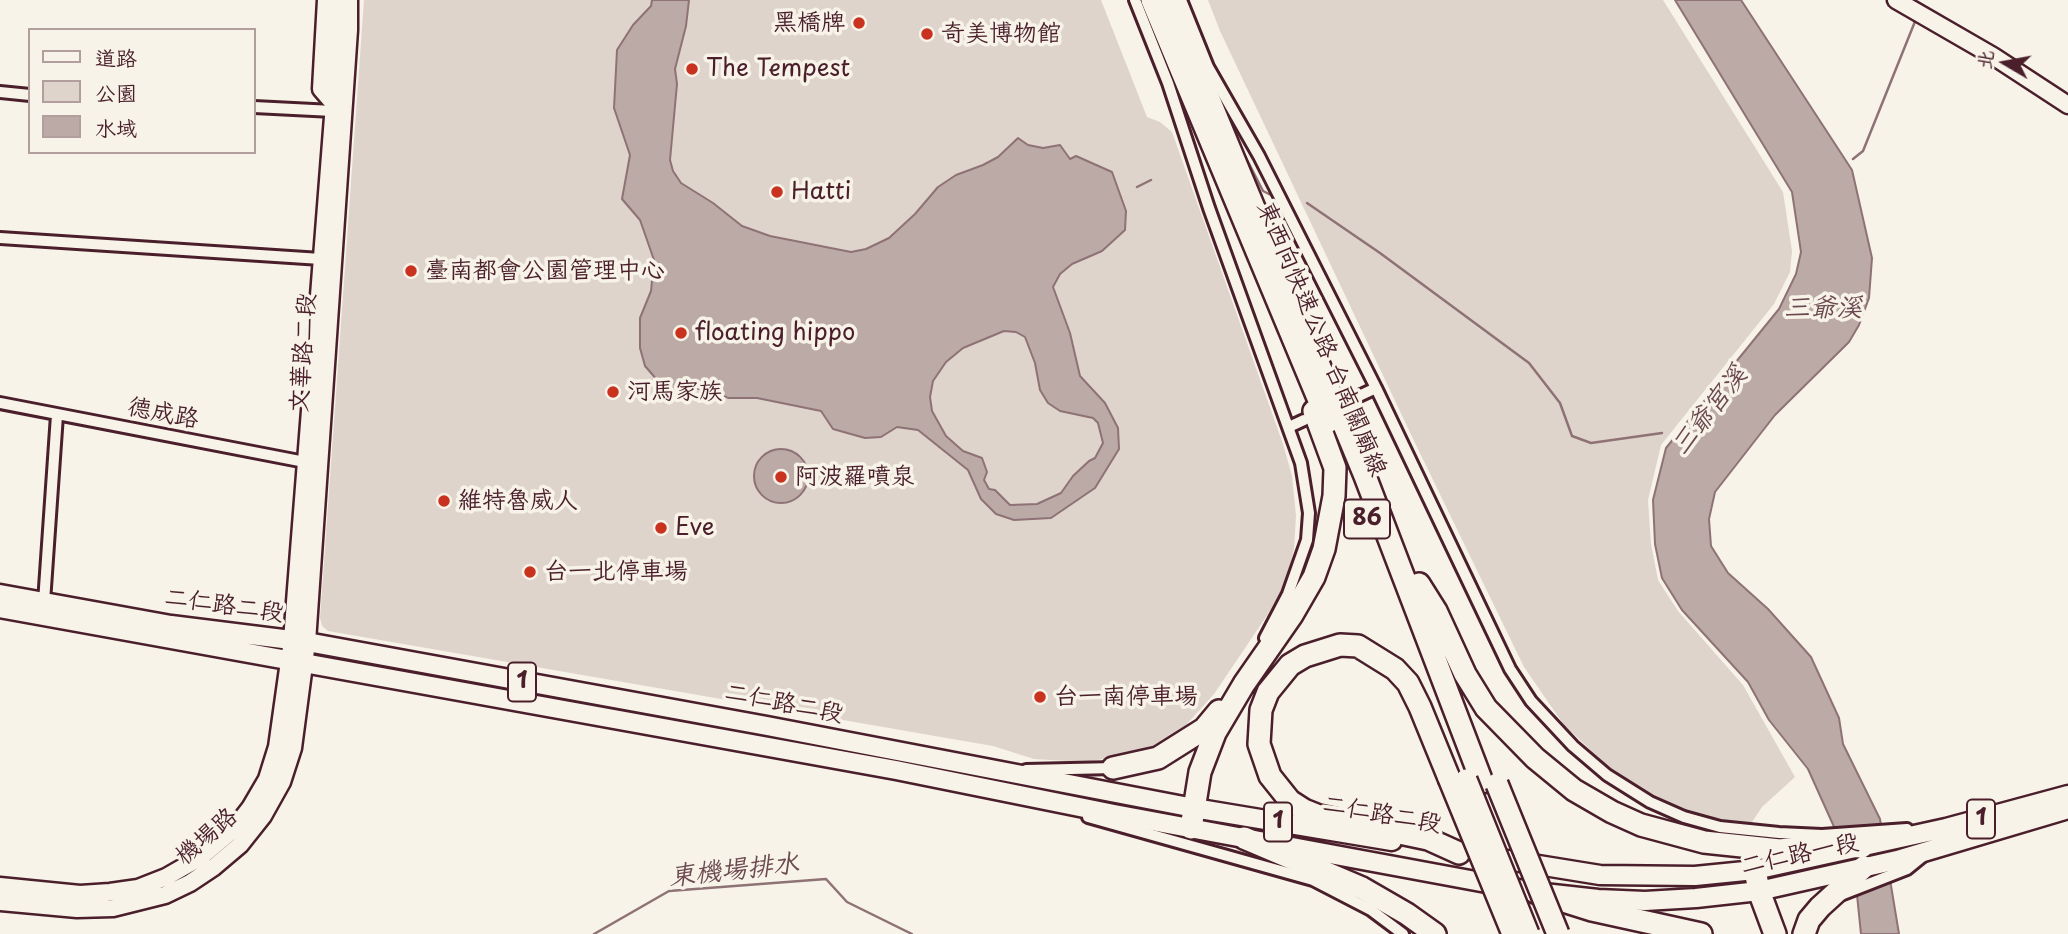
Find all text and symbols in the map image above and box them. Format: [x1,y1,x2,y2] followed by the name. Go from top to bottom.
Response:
[773,9,845,37] place label: 黑橋牌
[851,15,867,31] marker: 黑橋牌
[941,20,1061,48] place label: 奇美博物館
[919,26,935,42] marker: 奇美博物館
[28,28,256,154] legend
[1970,28,2040,98] north arrow
[95,41,137,73] text: 道路
[1969,48,2000,71] text: 北
[706,55,850,83] place label: The Tempest
[684,61,700,77] marker: The Tempest
[95,76,137,108] text: 公園
[95,111,137,143] text: 水域
[791,178,851,206] place label: Hatti
[769,184,785,200] marker: Hatti
[1250,197,1392,481] street label: 東西向快速公路 台南關廟線
[425,257,665,285] place label: 臺南都會公園管理中心
[403,263,419,279] marker: 臺南都會公園管理中心
[285,292,323,414] street label: 文華路二段
[1784,293,1862,325] water label: 三爺溪
[695,319,855,347] place label: floating hippo
[673,325,689,341] marker: floating hippo
[1666,360,1754,462] water label: 三爺宮溪
[627,378,723,406] place label: 河馬家族
[605,384,621,400] marker: 河馬家族
[125,393,201,435] street label: 德成路
[795,463,915,491] place label: 阿波羅噴泉
[773,469,789,485] marker: 阿波羅噴泉
[458,487,578,515] place label: 維特魯威人
[436,493,452,509] marker: 維特魯威人
[1344,499,1390,538] road number: 86
[675,514,714,542] place label: Eve
[653,520,669,536] marker: Eve
[544,558,688,586] place label: 台一北停車場
[522,564,538,580] marker: 台一北停車場
[163,583,285,629] street label: 二仁路二段
[508,662,536,702] road number: 1
[722,678,846,730] street label: 二仁路二段
[1054,683,1198,711] place label: 台一南停車場
[1032,689,1048,705] marker: 台一南停車場
[1320,790,1444,840] street label: 二仁路二段
[1967,800,1995,838] road number: 1
[1264,802,1292,842] road number: 1
[170,803,244,871] street label: 機場路
[1738,828,1862,882] street label: 二仁路一段
[668,849,800,893] water label: 東機場排水

